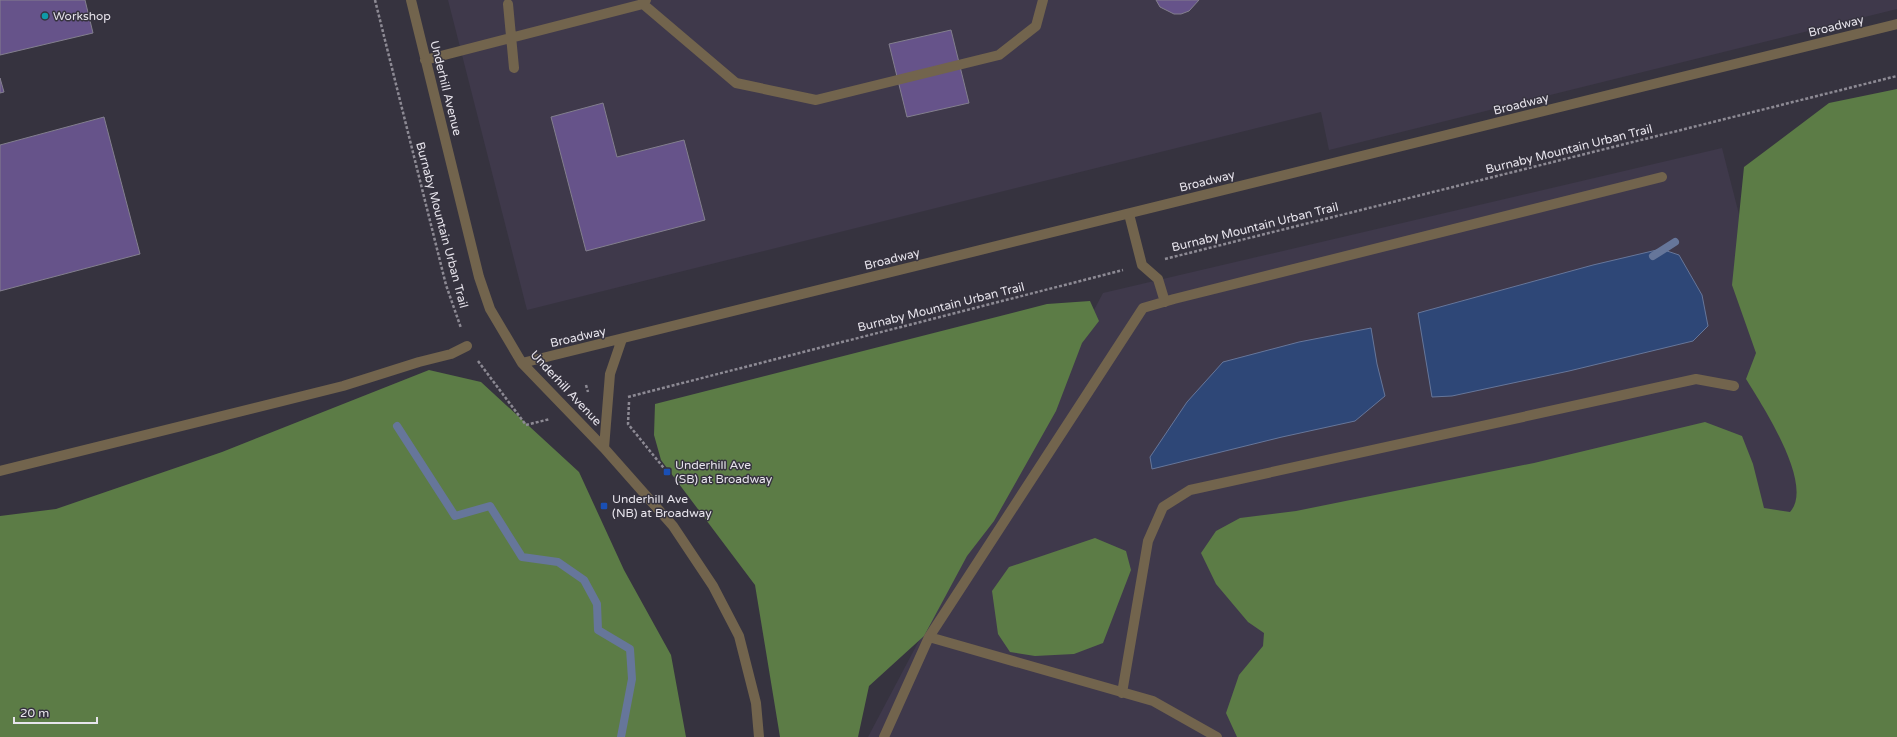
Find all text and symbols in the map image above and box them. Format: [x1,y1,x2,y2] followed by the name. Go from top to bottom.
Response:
[53,9,111,23] place label: Workshop
[40,11,50,21] marker: Workshop
[1807,12,1866,40] street label: Broadway
[427,39,465,137] street label: Underhill Avenue
[1492,90,1551,118] street label: Broadway
[1484,121,1654,177] street label: Burnaby Mountain Urban Trail
[413,140,471,310] street label: Burnaby Mountain Urban Trail
[1178,167,1237,195] street label: Broadway
[1170,199,1340,255] street label: Burnaby Mountain Urban Trail
[863,245,922,273] street label: Broadway
[856,279,1026,335] street label: Burnaby Mountain Urban Trail
[549,324,608,350] street label: Broadway
[528,348,605,429] street label: Underhill Avenue
[675,458,773,486] place label: Underhill Ave (SB) at Broadway
[662,467,672,477] marker: Underhill Ave (SB) at Broadway
[612,492,712,520] place label: Underhill Ave (NB) at Broadway
[599,501,609,511] marker: Underhill Ave (NB) at Broadway
[14,699,97,725] scale bar
[20,706,49,720] text: 20 m

